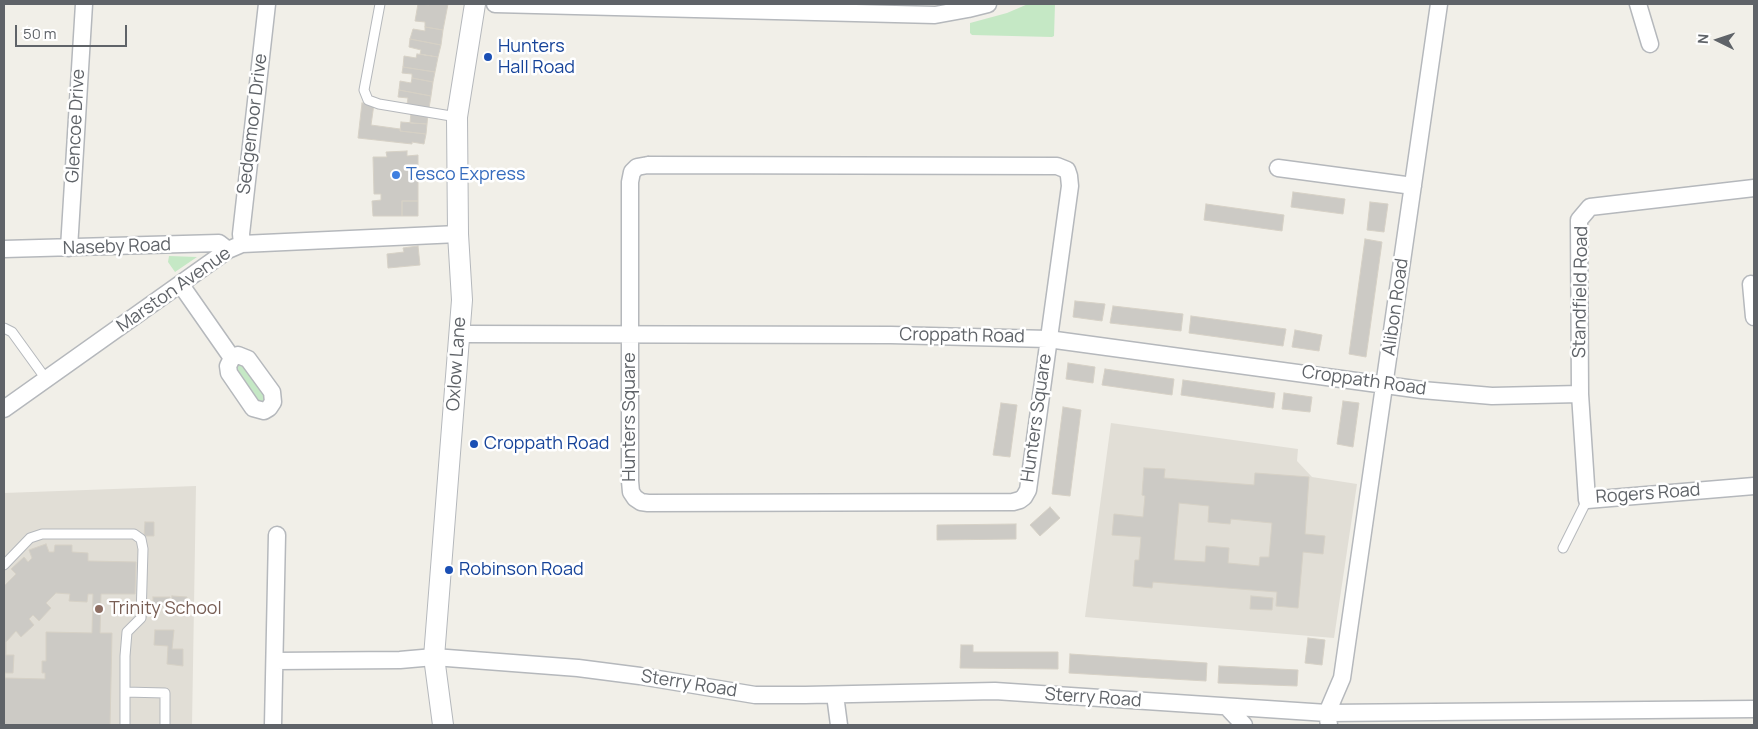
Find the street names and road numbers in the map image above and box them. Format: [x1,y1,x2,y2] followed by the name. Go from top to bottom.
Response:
[234,52,272,196] street label: Sedgemoor Drive
[62,68,90,184] street label: Glencoe Drive
[1569,226,1593,358] street label: Standfield Road
[63,234,171,260] street label: Naseby Road
[113,243,235,337] street label: Marston Avenue
[1378,257,1414,357] street label: Alibon Road
[443,316,471,412] street label: Oxlow Lane
[899,324,1025,348] street label: Croppath Road
[619,352,641,482] street label: Hunters Square
[1017,352,1057,484] street label: Hunters Square
[1300,362,1428,400] street label: Croppath Road
[1595,480,1701,508] street label: Rogers Road
[639,666,739,702] street label: Sterry Road
[1044,684,1142,712] street label: Sterry Road

